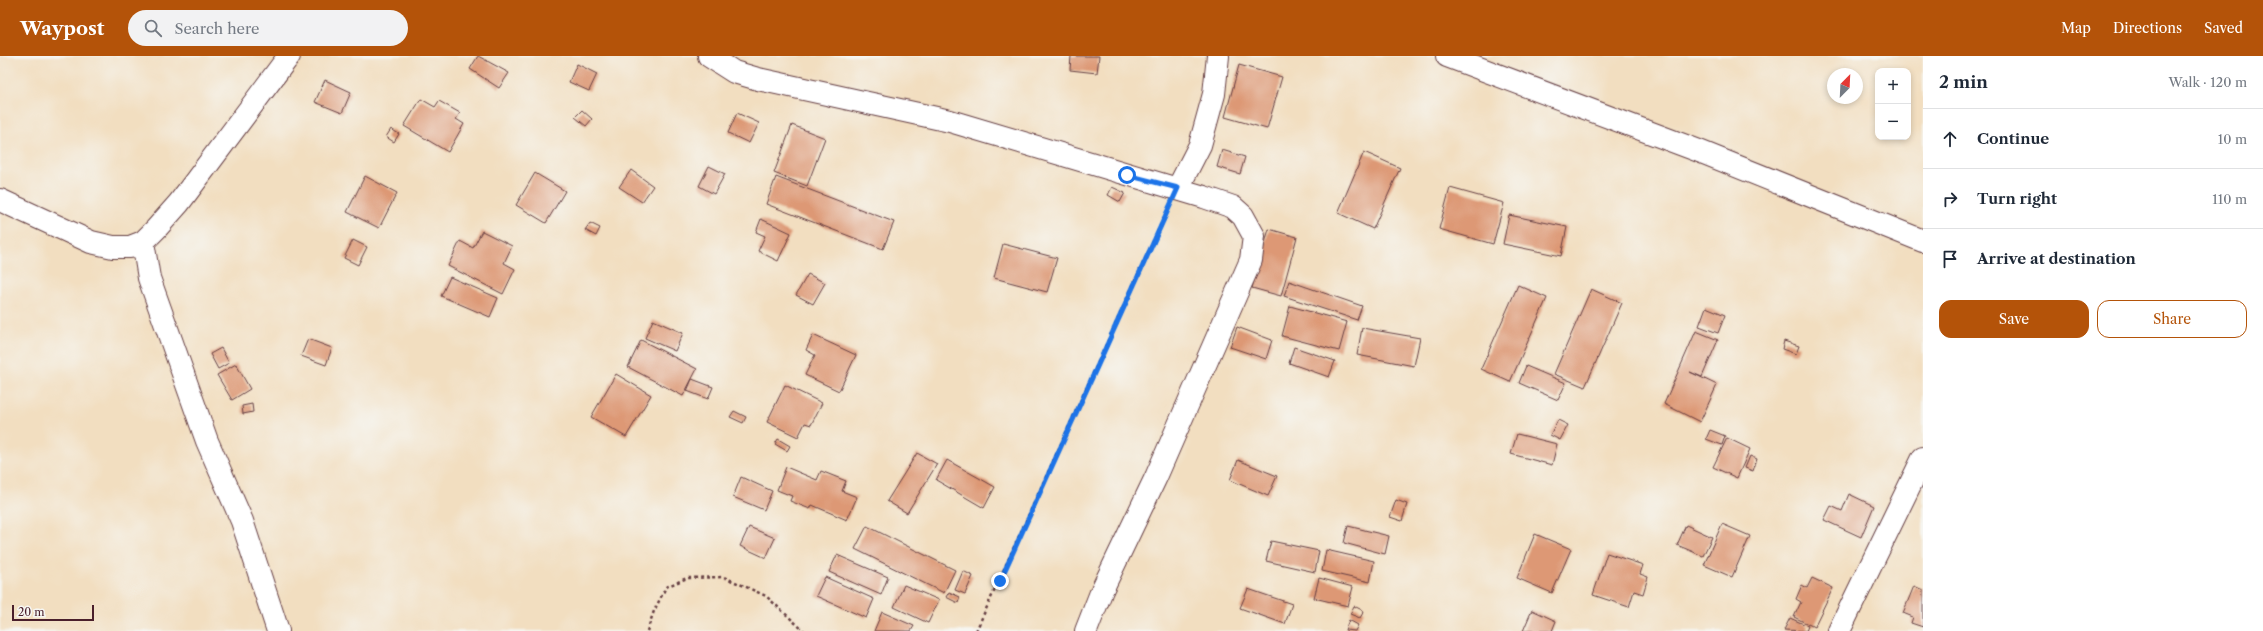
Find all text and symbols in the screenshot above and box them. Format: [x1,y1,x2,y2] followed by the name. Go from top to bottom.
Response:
[128,10,408,46] search box
[20,17,104,40] text: Waypost
[142,17,164,39] icon: search
[174,19,259,38] text: Search here
[2061,19,2091,37] text: Map
[2113,19,2182,37] text: Directions
[2204,19,2243,37] text: Saved
[1827,68,1863,104] north arrow
[1875,68,1911,140] map controls
[1875,68,1911,104] button: +
[1939,72,1988,92] text: 2 min
[2169,74,2247,90] text: Walk · 120 m
[1875,104,1911,140] button: −
[1939,128,1961,150] icon: ahead
[1977,129,2049,148] text: Continue
[2218,131,2247,147] text: 10 m
[1118,166,1136,184] route start
[1939,188,1961,210] icon: right
[1977,189,2057,208] text: Turn right
[2212,191,2247,207] text: 110 m
[1939,248,1961,270] icon: arrive
[1977,249,2136,268] text: Arrive at destination
[1939,300,2089,338] button: Save
[2097,300,2247,338] button: Share
[991,572,1009,590] route end
[12,603,94,622] scale bar
[18,605,44,619] text: 20 m

